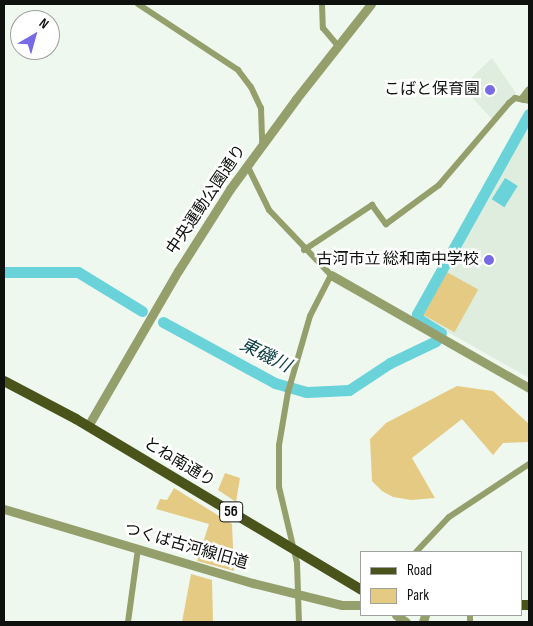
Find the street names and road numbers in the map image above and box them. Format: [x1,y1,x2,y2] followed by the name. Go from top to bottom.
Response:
[163,142,251,258] street label: 中央運動公園通り
[140,434,218,492] street label: とね南通り
[218,500,244,524] road number: 56
[122,520,250,574] street label: つくば古河線旧道

